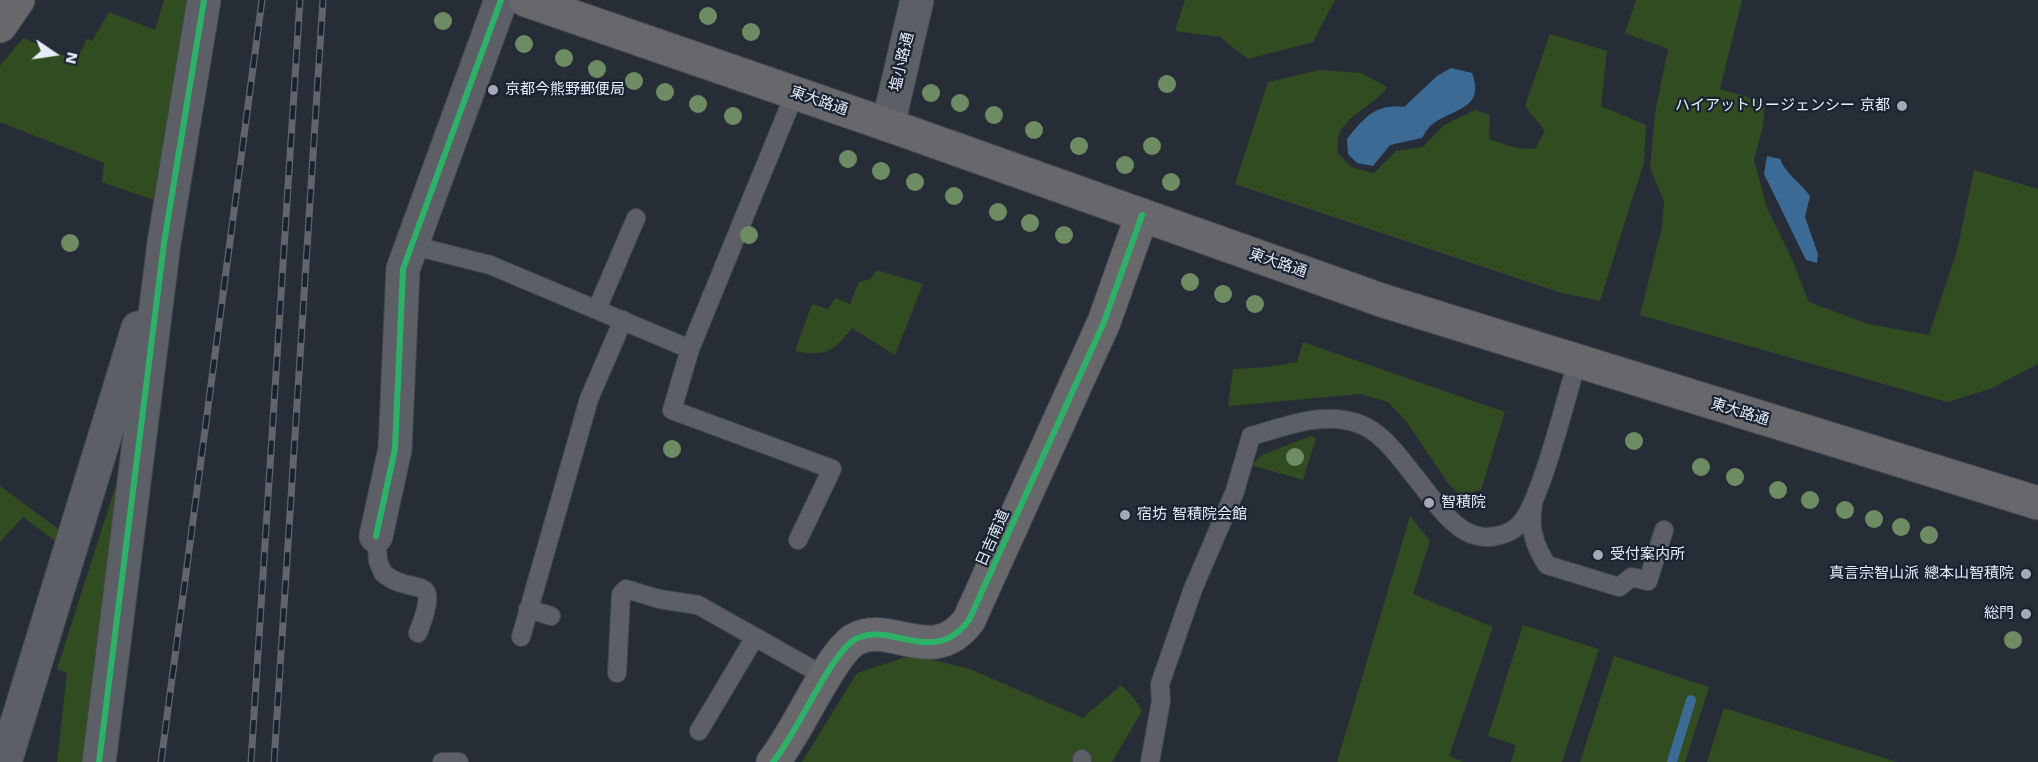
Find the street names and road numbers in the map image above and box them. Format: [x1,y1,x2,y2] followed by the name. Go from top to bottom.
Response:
[886,31,918,93] street label: 塩小路通
[788,83,850,119] street label: 東大路通
[1247,245,1309,281] street label: 東大路通
[1709,395,1771,429] street label: 東大路通
[973,507,1013,569] street label: 日吉南道

